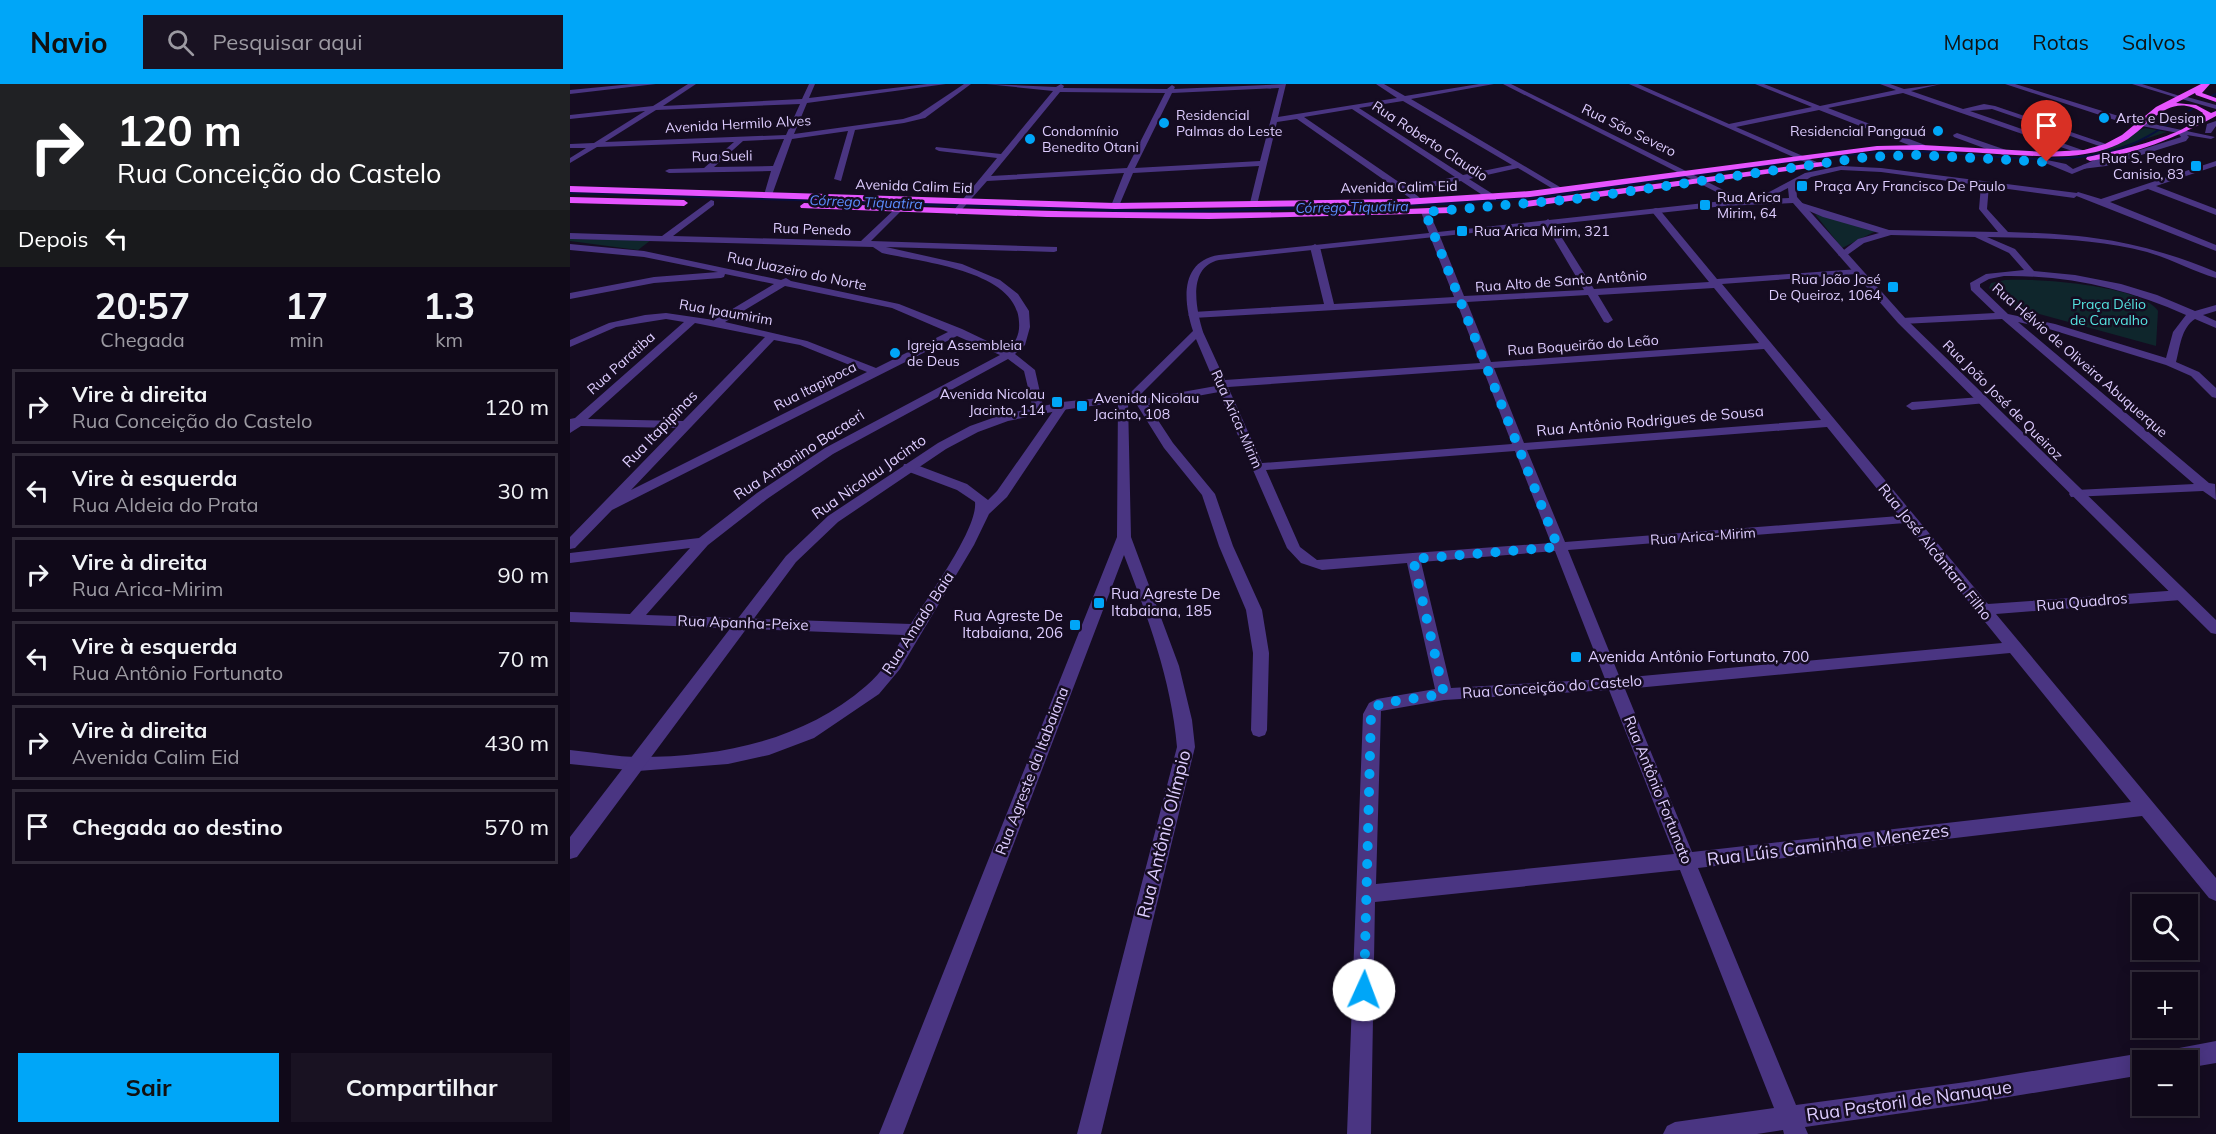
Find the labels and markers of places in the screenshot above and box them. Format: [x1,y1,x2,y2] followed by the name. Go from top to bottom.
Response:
[2021,100,2072,162] pin
[1176,106,1282,140] place label: Residencial Palmas do Leste
[2116,109,2204,127] place label: Arte e Design
[2097,111,2111,125] marker: Arte e Design
[1157,116,1171,130] marker: Residencial Palmas do Leste
[1042,122,1139,156] place label: Condomínio Benedito Otani
[1790,122,1926,140] place label: Residencial Pangauá
[1931,124,1945,138] marker: Residencial Pangauá
[1023,132,1037,146] marker: Condomínio Benedito Otani
[2101,149,2184,183] place label: Rua S. Pedro Canisio, 83
[2189,159,2203,173] marker: Rua S. Pedro Canisio, 83
[1814,177,2006,195] place label: Praça Ary Francisco De Paulo
[1795,179,1809,193] marker: Praça Ary Francisco De Paulo
[1717,188,1781,222] place label: Rua Arica Mirim, 64
[1698,198,1712,212] marker: Rua Arica Mirim, 64
[1474,222,1610,240] place label: Rua Arica Mirim, 321
[1455,224,1469,238] marker: Rua Arica Mirim, 321
[1769,270,1882,304] place label: Rua João José De Queiroz, 1064
[1886,280,1900,294] marker: Rua João José De Queiroz, 1064
[907,336,1022,370] place label: Igreja Assembleia de Deus
[888,346,902,360] marker: Igreja Assembleia de Deus
[940,385,1046,419] place label: Avenida Nicolau Jacinto, 114
[1094,389,1199,423] place label: Avenida Nicolau Jacinto, 108
[1050,395,1064,409] marker: Avenida Nicolau Jacinto, 114
[1075,399,1089,413] marker: Avenida Nicolau Jacinto, 108
[1111,584,1220,620] place label: Rua Agreste De Itabaiana, 185
[1092,596,1106,610] marker: Rua Agreste De Itabaiana, 185
[954,606,1063,642] place label: Rua Agreste De Itabaiana, 206
[1068,618,1082,632] marker: Rua Agreste De Itabaiana, 206
[1588,647,1809,666] place label: Avenida Antônio Fortunato, 700
[1569,650,1583,664] marker: Avenida Antônio Fortunato, 700

